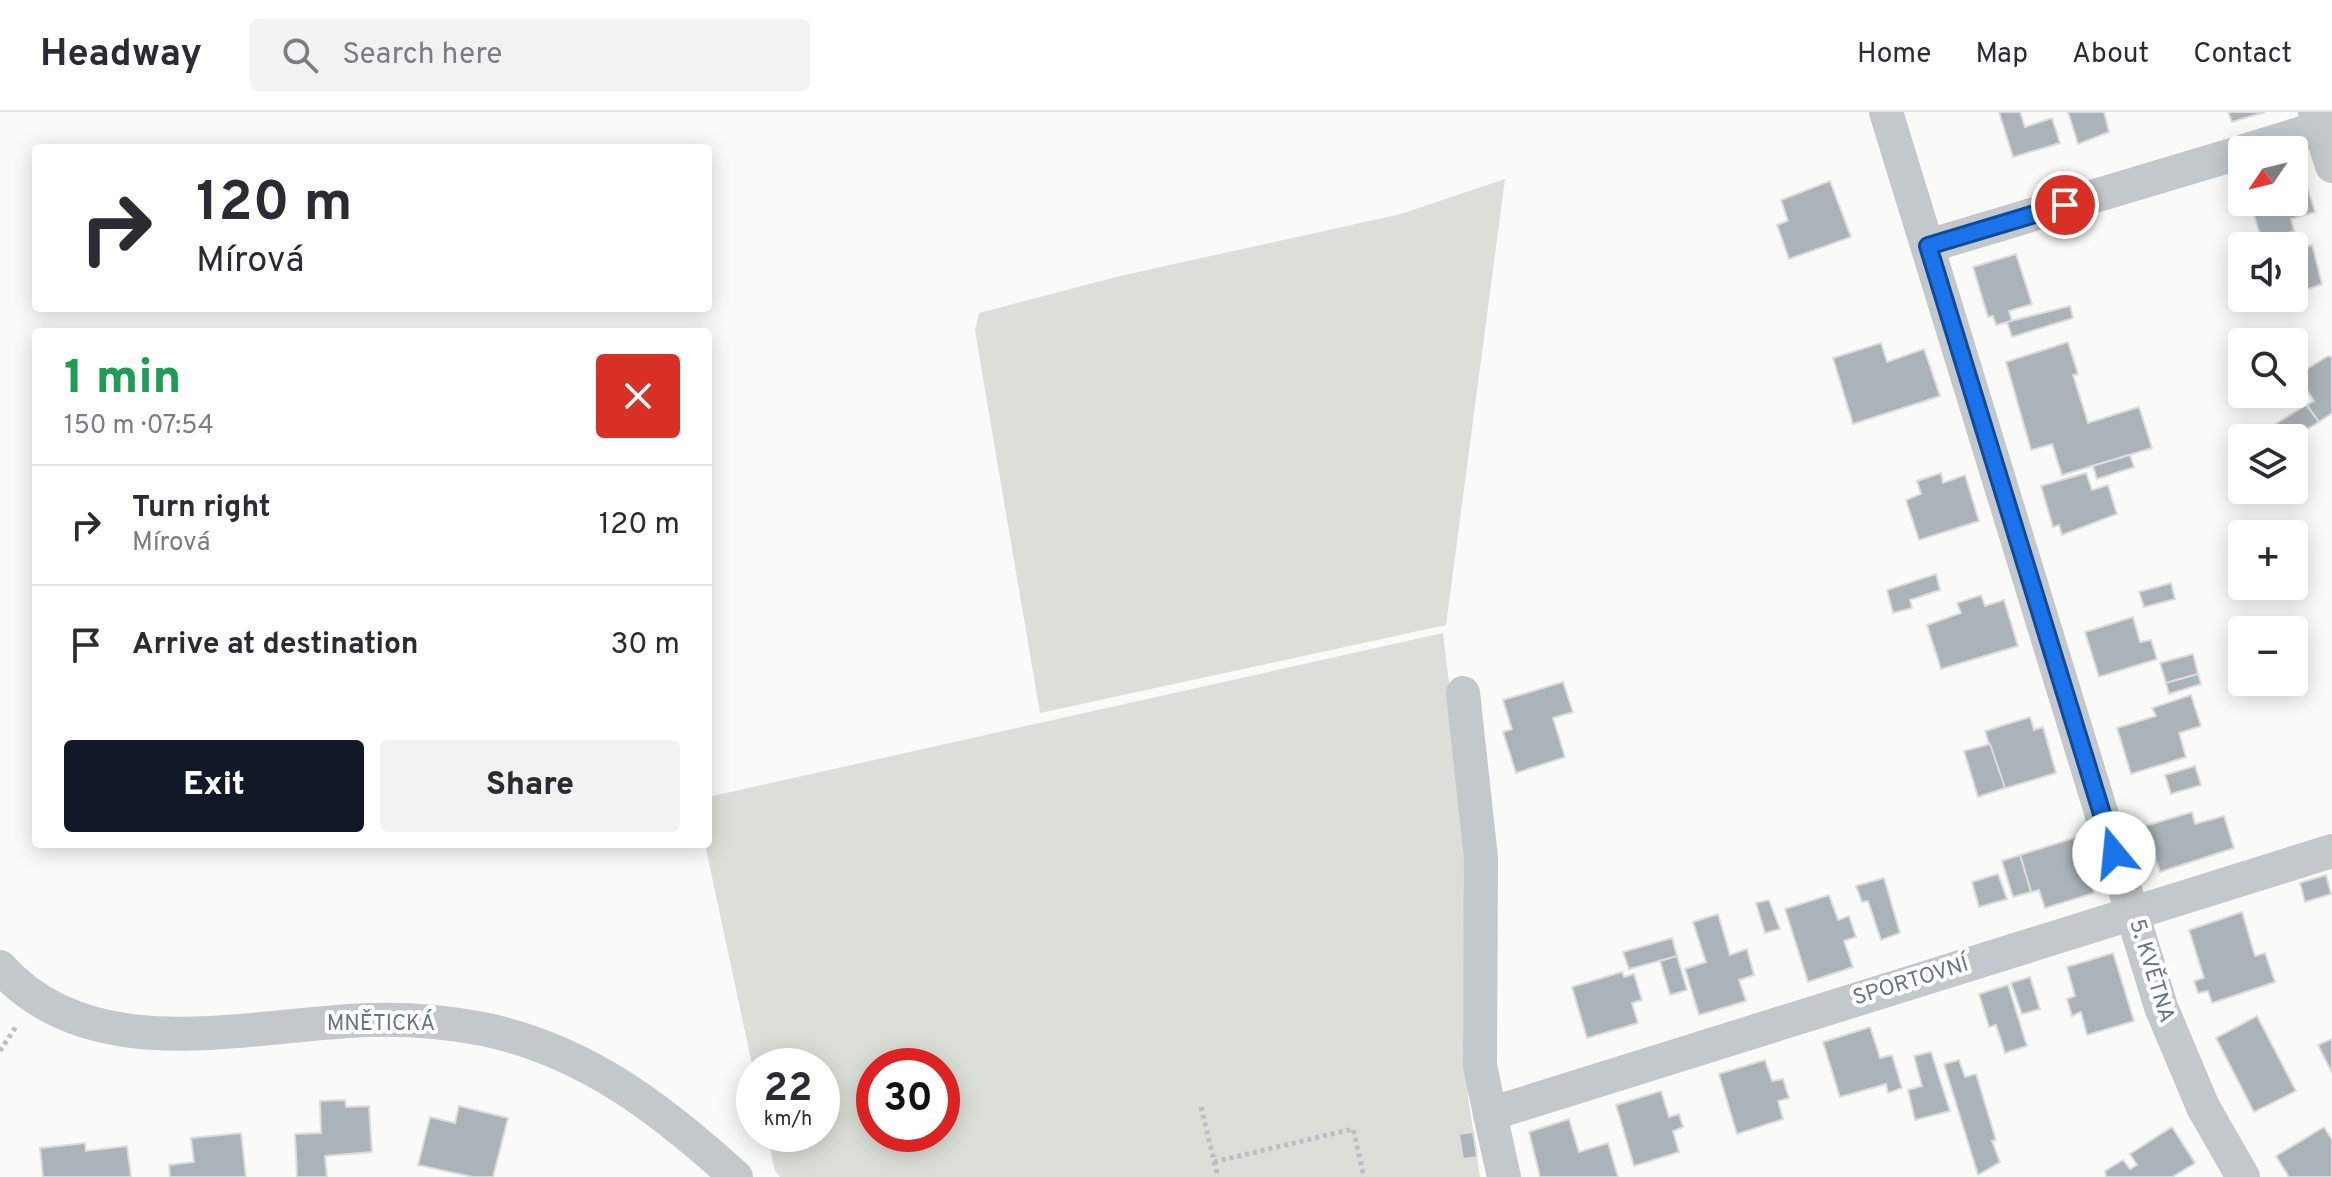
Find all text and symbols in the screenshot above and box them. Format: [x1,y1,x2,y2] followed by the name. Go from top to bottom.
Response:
[250,19,810,91] search box
[40,31,202,80] text: Headway
[278,33,322,77] icon: search
[342,37,502,74] text: Search here
[1857,37,1931,73] text: Home
[1975,37,2028,73] text: Map
[2072,37,2149,73] text: About
[2193,37,2292,73] text: Contact
[2228,136,2308,216] north arrow
[2228,136,2308,696] map controls
[196,170,353,240] text: 120 m
[2031,171,2099,239] pin
[64,176,168,280] icon: right
[2043,183,2087,227] icon: arrive
[2228,232,2308,312] button: sound
[196,239,304,285] text: Mírová
[2228,328,2308,408] button: search
[64,350,181,410] text: 1 min
[596,354,680,438] button: close
[64,410,214,443] text: 150 m · 07:54
[2228,424,2308,504] button: layers
[132,490,270,527] text: Turn right
[64,503,108,547] icon: right
[599,507,680,544] text: 120 m
[2228,520,2308,600] button: +
[132,527,210,560] text: Mírová
[2228,616,2308,696] button: −
[64,623,108,667] icon: arrive
[132,627,418,664] text: Arrive at destination
[611,627,680,664] text: 30 m
[64,740,364,832] button: Exit
[380,740,680,832] button: Share
[2072,811,2156,895] position arrow
[2122,915,2181,1026] street label: 5. KVĚTNA
[1849,949,1974,1012] street label: SPORTOVNÍ
[327,1009,435,1038] street label: MNĚTICKÁ
[856,1048,960,1152] speed limit sign: 30
[764,1065,812,1115] text: 22
[764,1107,812,1133] text: km/h

